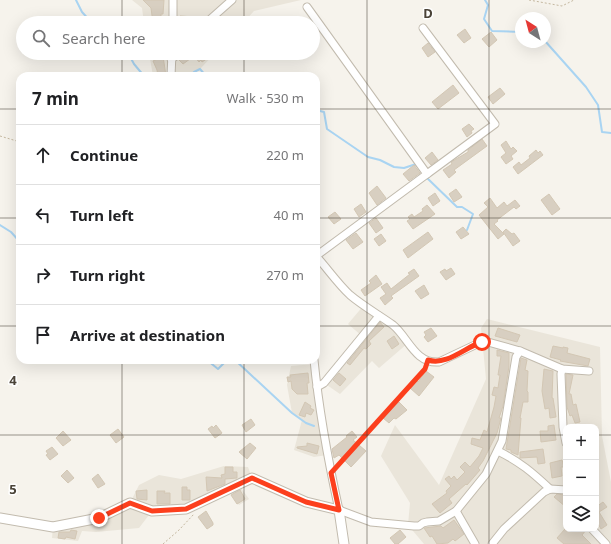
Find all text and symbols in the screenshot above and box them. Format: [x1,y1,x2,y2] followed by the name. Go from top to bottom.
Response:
[423,4,433,22] text: D
[515,12,551,48] north arrow
[16,16,320,60] search box
[30,27,52,49] icon: search
[62,28,145,48] text: Search here
[32,87,79,110] text: 7 min
[226,89,304,107] text: Walk · 530 m
[32,144,54,166] icon: ahead
[70,145,138,165] text: Continue
[266,146,304,164] text: 220 m
[32,204,54,226] icon: left
[70,205,134,225] text: Turn left
[274,206,304,224] text: 40 m
[32,264,54,286] icon: right
[70,265,145,285] text: Turn right
[266,266,304,284] text: 270 m
[32,324,54,346] icon: arrive
[70,325,225,345] text: Arrive at destination
[473,333,491,351] route start
[9,371,17,389] text: 4
[563,424,599,532] map controls
[563,424,599,460] button: +
[563,460,599,496] button: −
[9,480,17,498] text: 5
[563,496,599,532] button: layers
[90,509,108,527] route end

